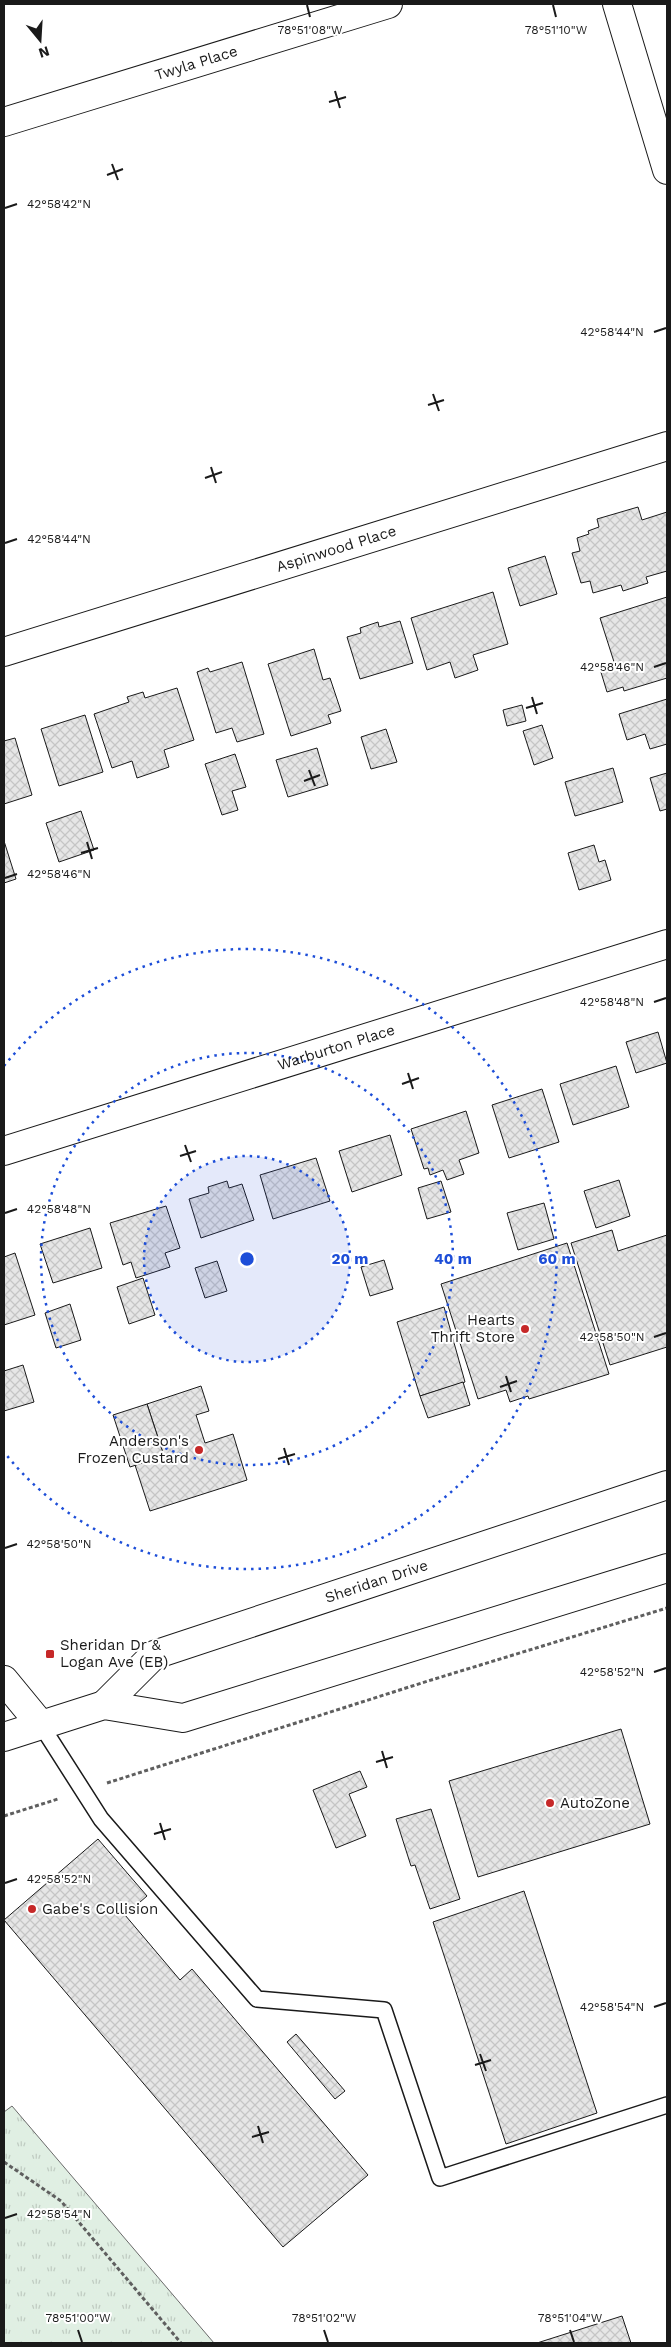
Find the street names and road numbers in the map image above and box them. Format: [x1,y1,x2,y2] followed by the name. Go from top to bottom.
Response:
[153,42,240,84] street label: Twyla Place
[274,522,398,576] street label: Aspinwood Place
[275,1021,397,1074] street label: Warburton Place
[323,1556,430,1607] street label: Sheridan Drive

